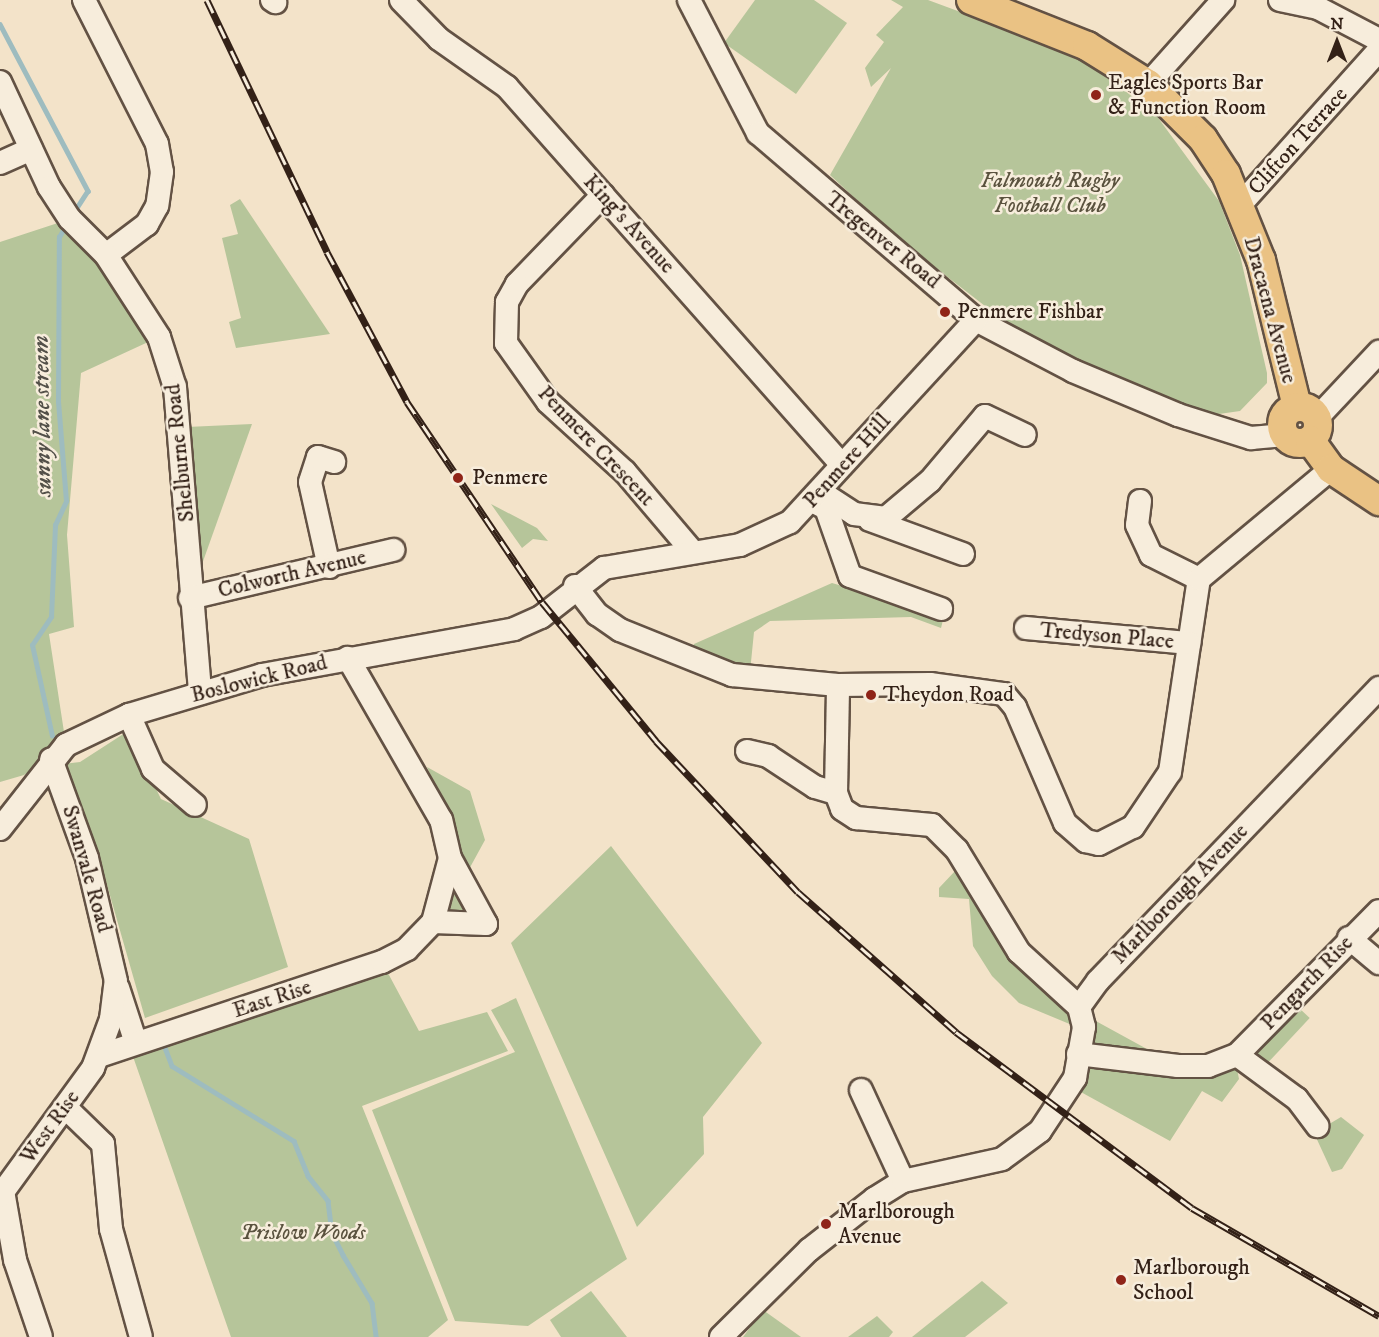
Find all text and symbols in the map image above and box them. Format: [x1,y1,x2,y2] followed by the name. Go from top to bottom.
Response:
[1307,12,1367,72] north arrow
[1330,14,1344,34] text: N
[1108,69,1266,120] place label: Eagles Sports Bar & Function Room
[1243,82,1353,200] street label: Clifton Terrace
[1089,88,1103,102] marker: Eagles Sports Bar & Function Room
[981,167,1119,218] park label: Falmouth Rugby Football Club
[578,169,680,279] street label: King's Avenue
[820,186,946,294] street label: Tregenver Road
[1238,234,1302,386] street label: Dracaena Avenue
[957,299,1104,325] place label: Penmere Fishbar
[938,305,952,319] marker: Penmere Fishbar
[27,335,59,497] water label: sunny lane stream
[532,380,660,512] street label: Penmere Crescent
[160,383,200,523] street label: Shelburne Road
[798,408,896,514] street label: Penmere Hill
[472,465,548,491] place label: Penmere
[449,469,467,487] marker: Penmere
[215,544,369,604] street label: Colworth Avenue
[1039,617,1175,655] street label: Tredyson Place
[188,649,330,709] street label: Boslowick Road
[883,682,1014,708] place label: Theydon Road
[864,688,878,702] marker: Theydon Road
[56,802,118,936] street label: Swanvale Road
[1106,818,1254,970] street label: Marlborough Avenue
[1255,930,1359,1036] street label: Pengarth Rise
[230,974,314,1024] street label: East Rise
[15,1085,85,1169] street label: West Rise
[838,1198,955,1250] place label: Marlborough Avenue
[819,1217,833,1231] marker: Marlborough Avenue
[241,1220,365,1246] park label: Prislow Woods
[1133,1254,1250,1306] place label: Marlborough School
[1114,1273,1128,1287] marker: Marlborough School

